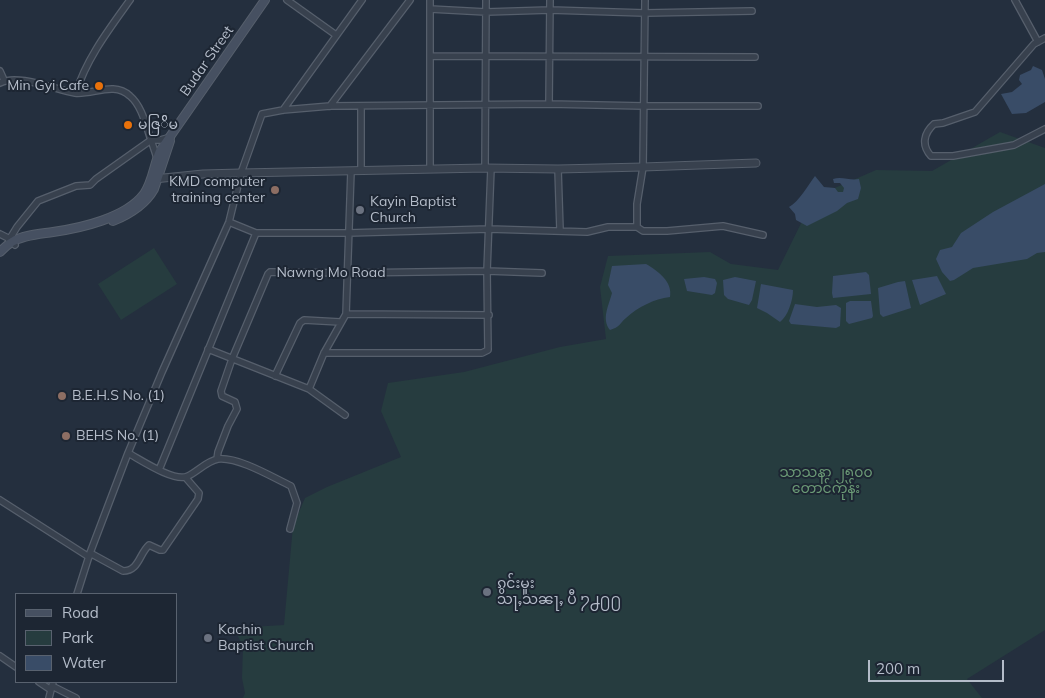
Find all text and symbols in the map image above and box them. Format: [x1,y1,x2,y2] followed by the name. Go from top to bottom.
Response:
[177,23,237,99] street label: Budar Street
[7,78,89,94] place label: Min Gyi Cafe
[93,80,105,92] marker: Min Gyi Cafe
[138,117,178,133] place label: မဇြ်ိမ
[122,119,134,131] marker: မဇြ်ိမ
[169,174,265,206] place label: KMD computer training center
[269,184,281,196] marker: KMD computer training center
[370,194,456,226] place label: Kayin Baptist Church
[354,204,366,216] marker: Kayin Baptist Church
[276,265,386,281] street label: Nawng Mo Road
[72,388,165,404] place label: B.E.H.S No. (1)
[56,390,68,402] marker: B.E.H.S No. (1)
[76,428,159,444] place label: BEHS No. (1)
[60,430,72,442] marker: BEHS No. (1)
[779,465,873,498] park label: သာသနာ ၂၅၀၀ တောင်ကုန်း
[497,576,621,608] place label: ၵွင်းမူး သႃႇသၼႃႇ ပီ ႒႕႐႐
[481,586,493,598] marker: ၵွင်းမူး သႃႇသၼႃႇ ပီ ႒႕႐႐
[15,593,178,683] legend
[62,603,99,622] text: Road
[218,622,314,654] place label: Kachin Baptist Church
[62,628,94,647] text: Park
[202,632,214,644] marker: Kachin Baptist Church
[870,650,1006,682] scale bar
[62,653,106,672] text: Water
[876,659,920,678] text: 200 m

